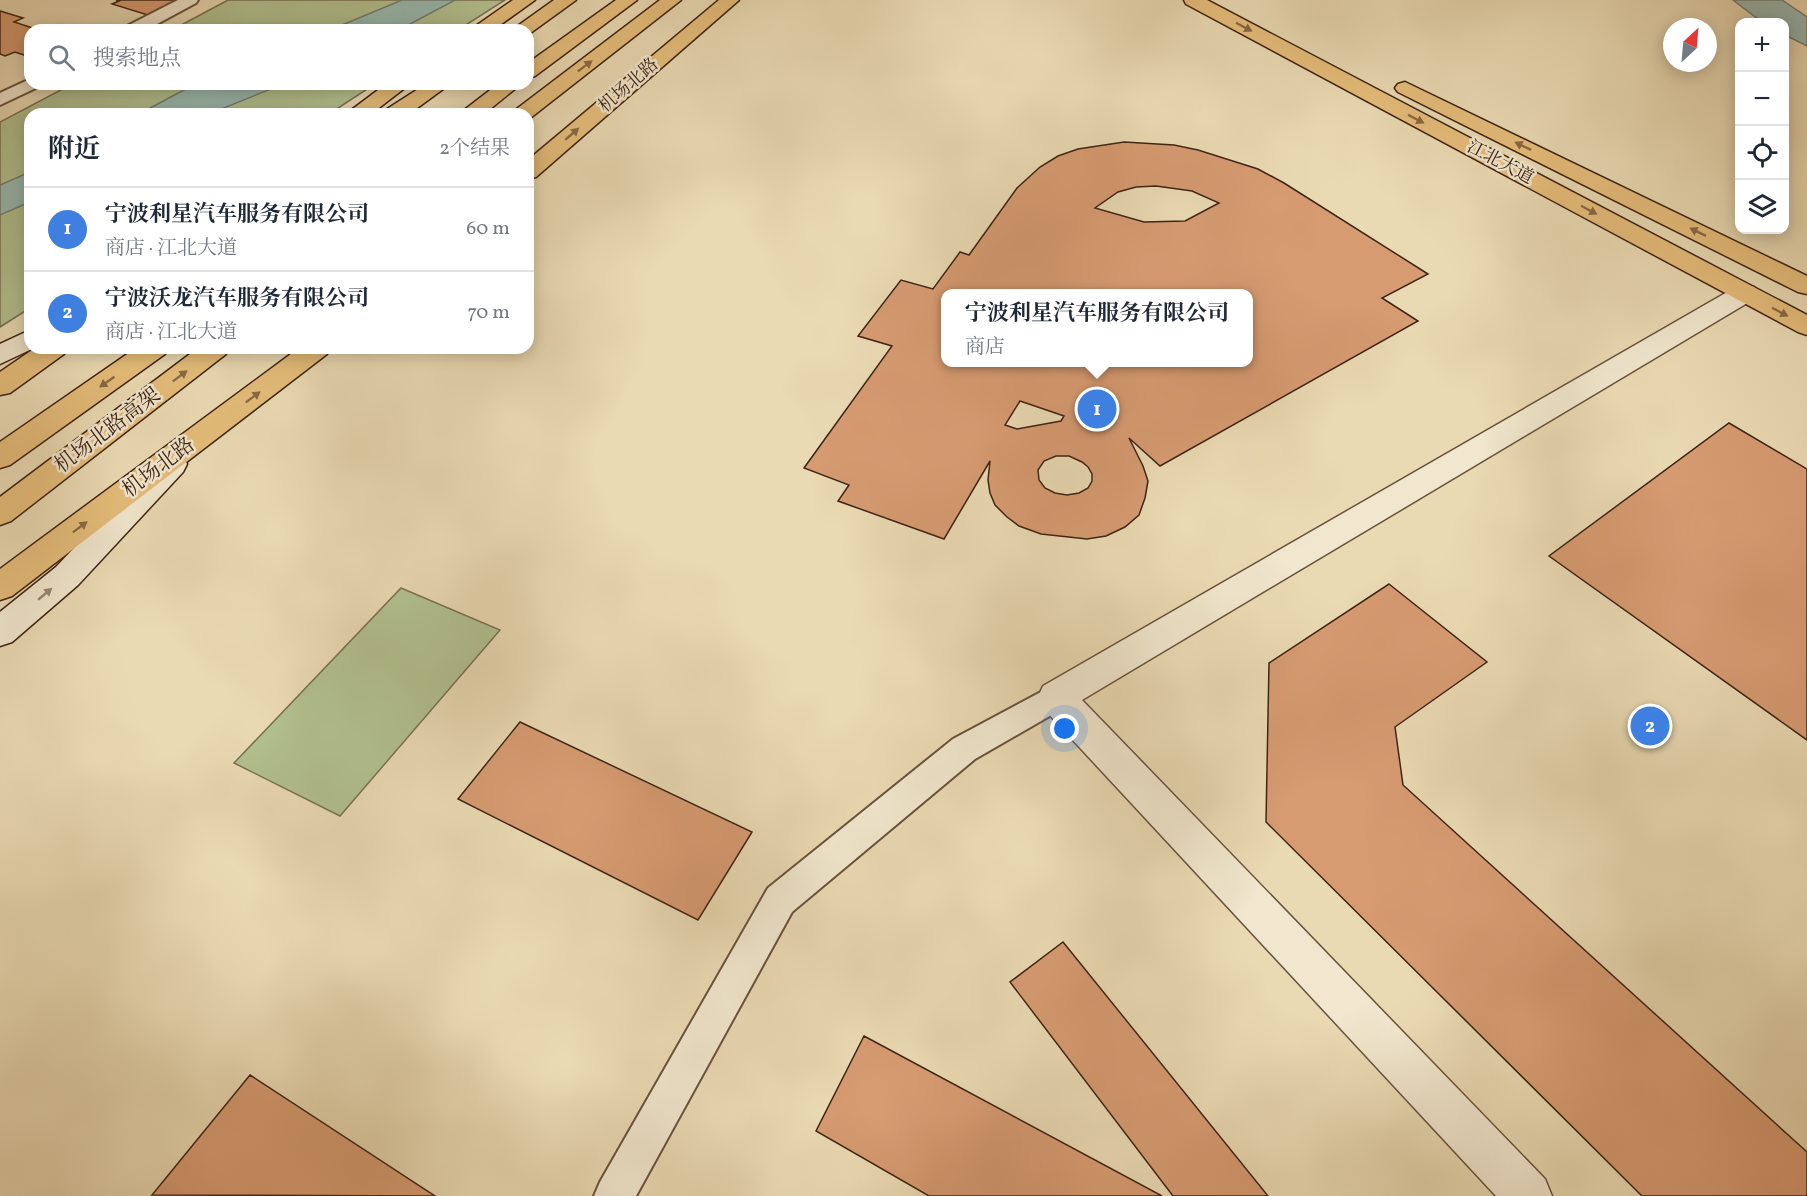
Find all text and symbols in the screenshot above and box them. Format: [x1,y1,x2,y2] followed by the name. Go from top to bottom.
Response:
[1663,18,1717,72] north arrow
[1735,18,1789,234] map controls
[1735,18,1789,72] button: +
[1236,23,1253,32] one-way arrow
[24,24,534,90] search box
[45,41,78,74] icon: search
[93,44,181,75] text: 搜索地点
[594,53,664,119] street label: 机场北路
[576,60,592,72] one-way arrow
[1735,72,1789,126] button: −
[1408,114,1425,124] one-way arrow
[1735,126,1789,180] button: locate
[564,128,579,141] one-way arrow
[48,132,100,168] text: 附近
[439,135,510,163] text: 2个结果
[1462,135,1538,191] street label: 江北大道
[1514,142,1532,152] one-way arrow
[1735,180,1789,234] button: layers
[105,200,369,231] text: 宁波利星汽车服务有限公司
[1580,205,1597,215] one-way arrow
[63,215,72,243] text: 1
[466,215,510,243] text: 60 m
[1689,228,1707,238] one-way arrow
[105,235,237,263] text: 商店 · 江北大道
[105,284,369,315] text: 宁波沃龙汽车服务有限公司
[941,289,1253,367] popup
[62,299,73,327] text: 2
[467,299,510,327] text: 70 m
[965,299,1229,330] text: 宁波利星汽车服务有限公司
[1771,307,1788,316] one-way arrow
[105,319,237,347] text: 商店 · 江北大道
[965,334,1005,362] text: 商店
[172,369,188,382] one-way arrow
[100,376,116,388] one-way arrow
[50,383,166,479] street label: 机场北路高架
[1078,386,1116,432] pin: 1
[245,390,261,403] one-way arrow
[118,433,200,503] street label: 机场北路
[72,521,88,533] one-way arrow
[37,588,52,601] one-way arrow
[1630,704,1670,748] pin: 2
[1050,714,1079,743] your location

